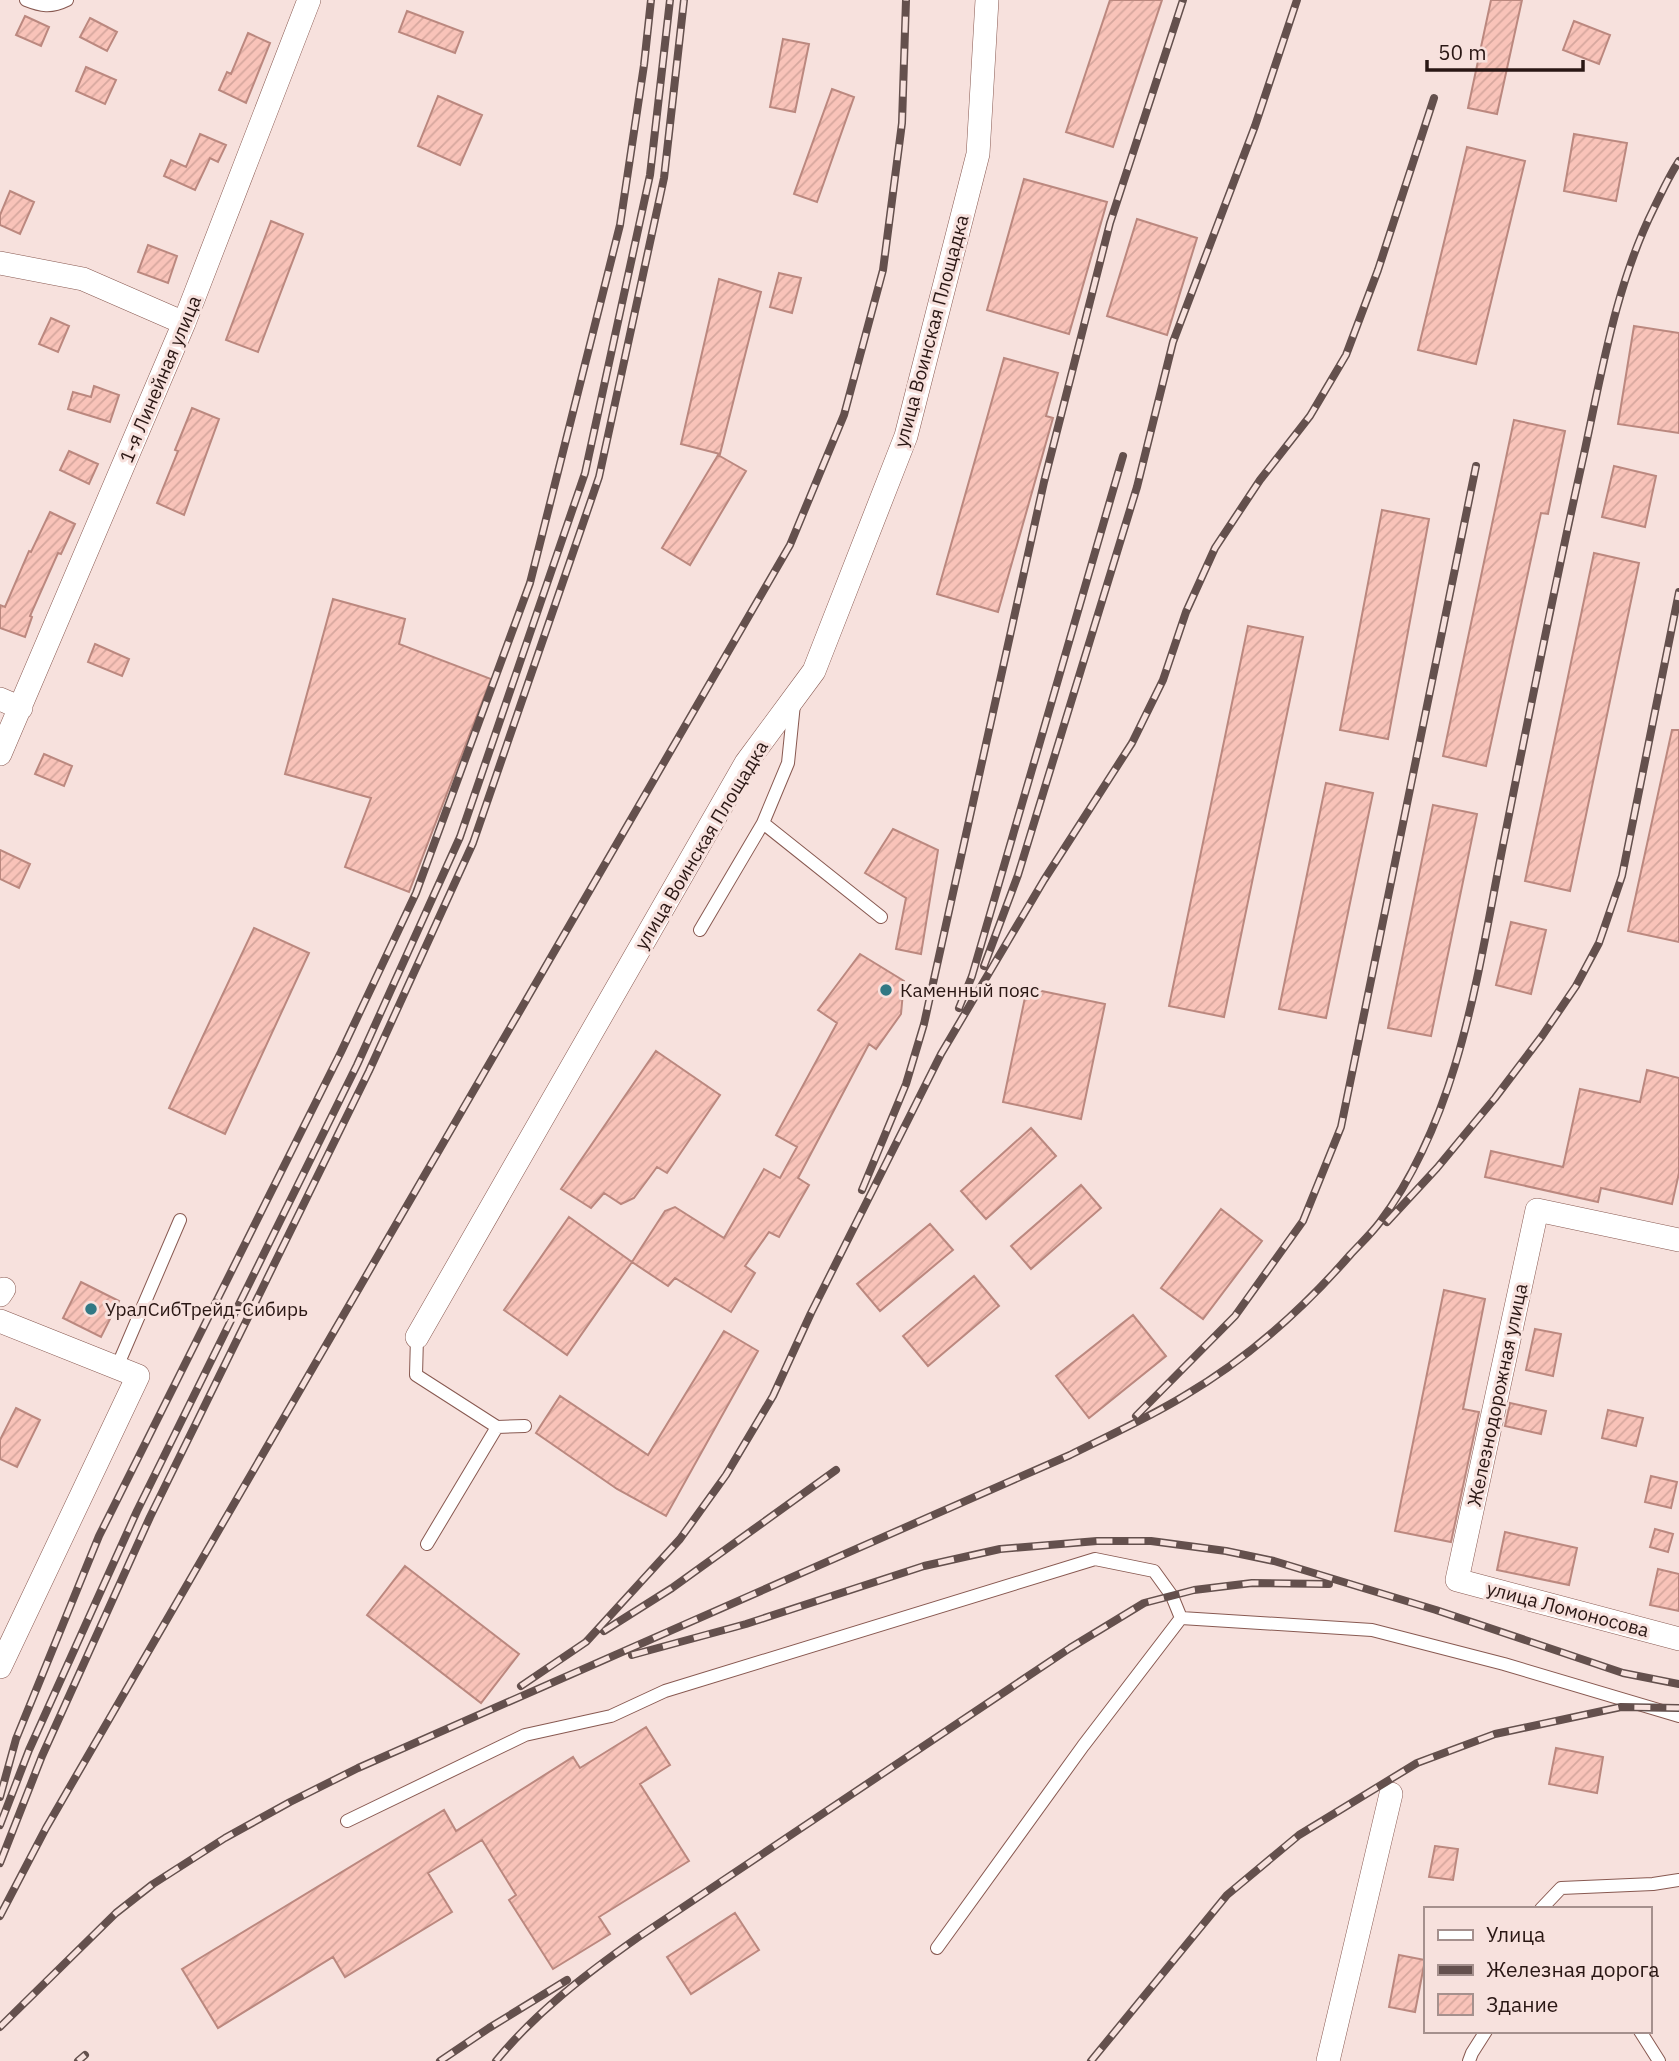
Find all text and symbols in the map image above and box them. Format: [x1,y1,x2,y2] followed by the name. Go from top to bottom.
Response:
[1427,28,1583,72] scale bar
[1438,38,1487,66] text: 50 m
[888,212,974,450] street label: улица Воинская Площадка
[114,292,206,466] street label: 1-я Линейная улица
[629,736,773,954] street label: улица Воинская Площадка
[900,978,1040,1002] place label: Каменный пояс
[878,982,894,998] marker: Каменный пояс
[1462,1281,1532,1509] street label: Железнодорожная улица
[105,1297,308,1321] place label: УралСибТрейд-Сибирь
[83,1301,99,1317] marker: УралСибТрейд-Сибирь
[1484,1576,1652,1642] street label: улица Ломоносова
[1424,1907,1651,2033] legend
[1486,1920,1545,1948] text: Улица
[1486,1955,1659,1983] text: Железная дорога
[1486,1990,1558,2018] text: Здание

